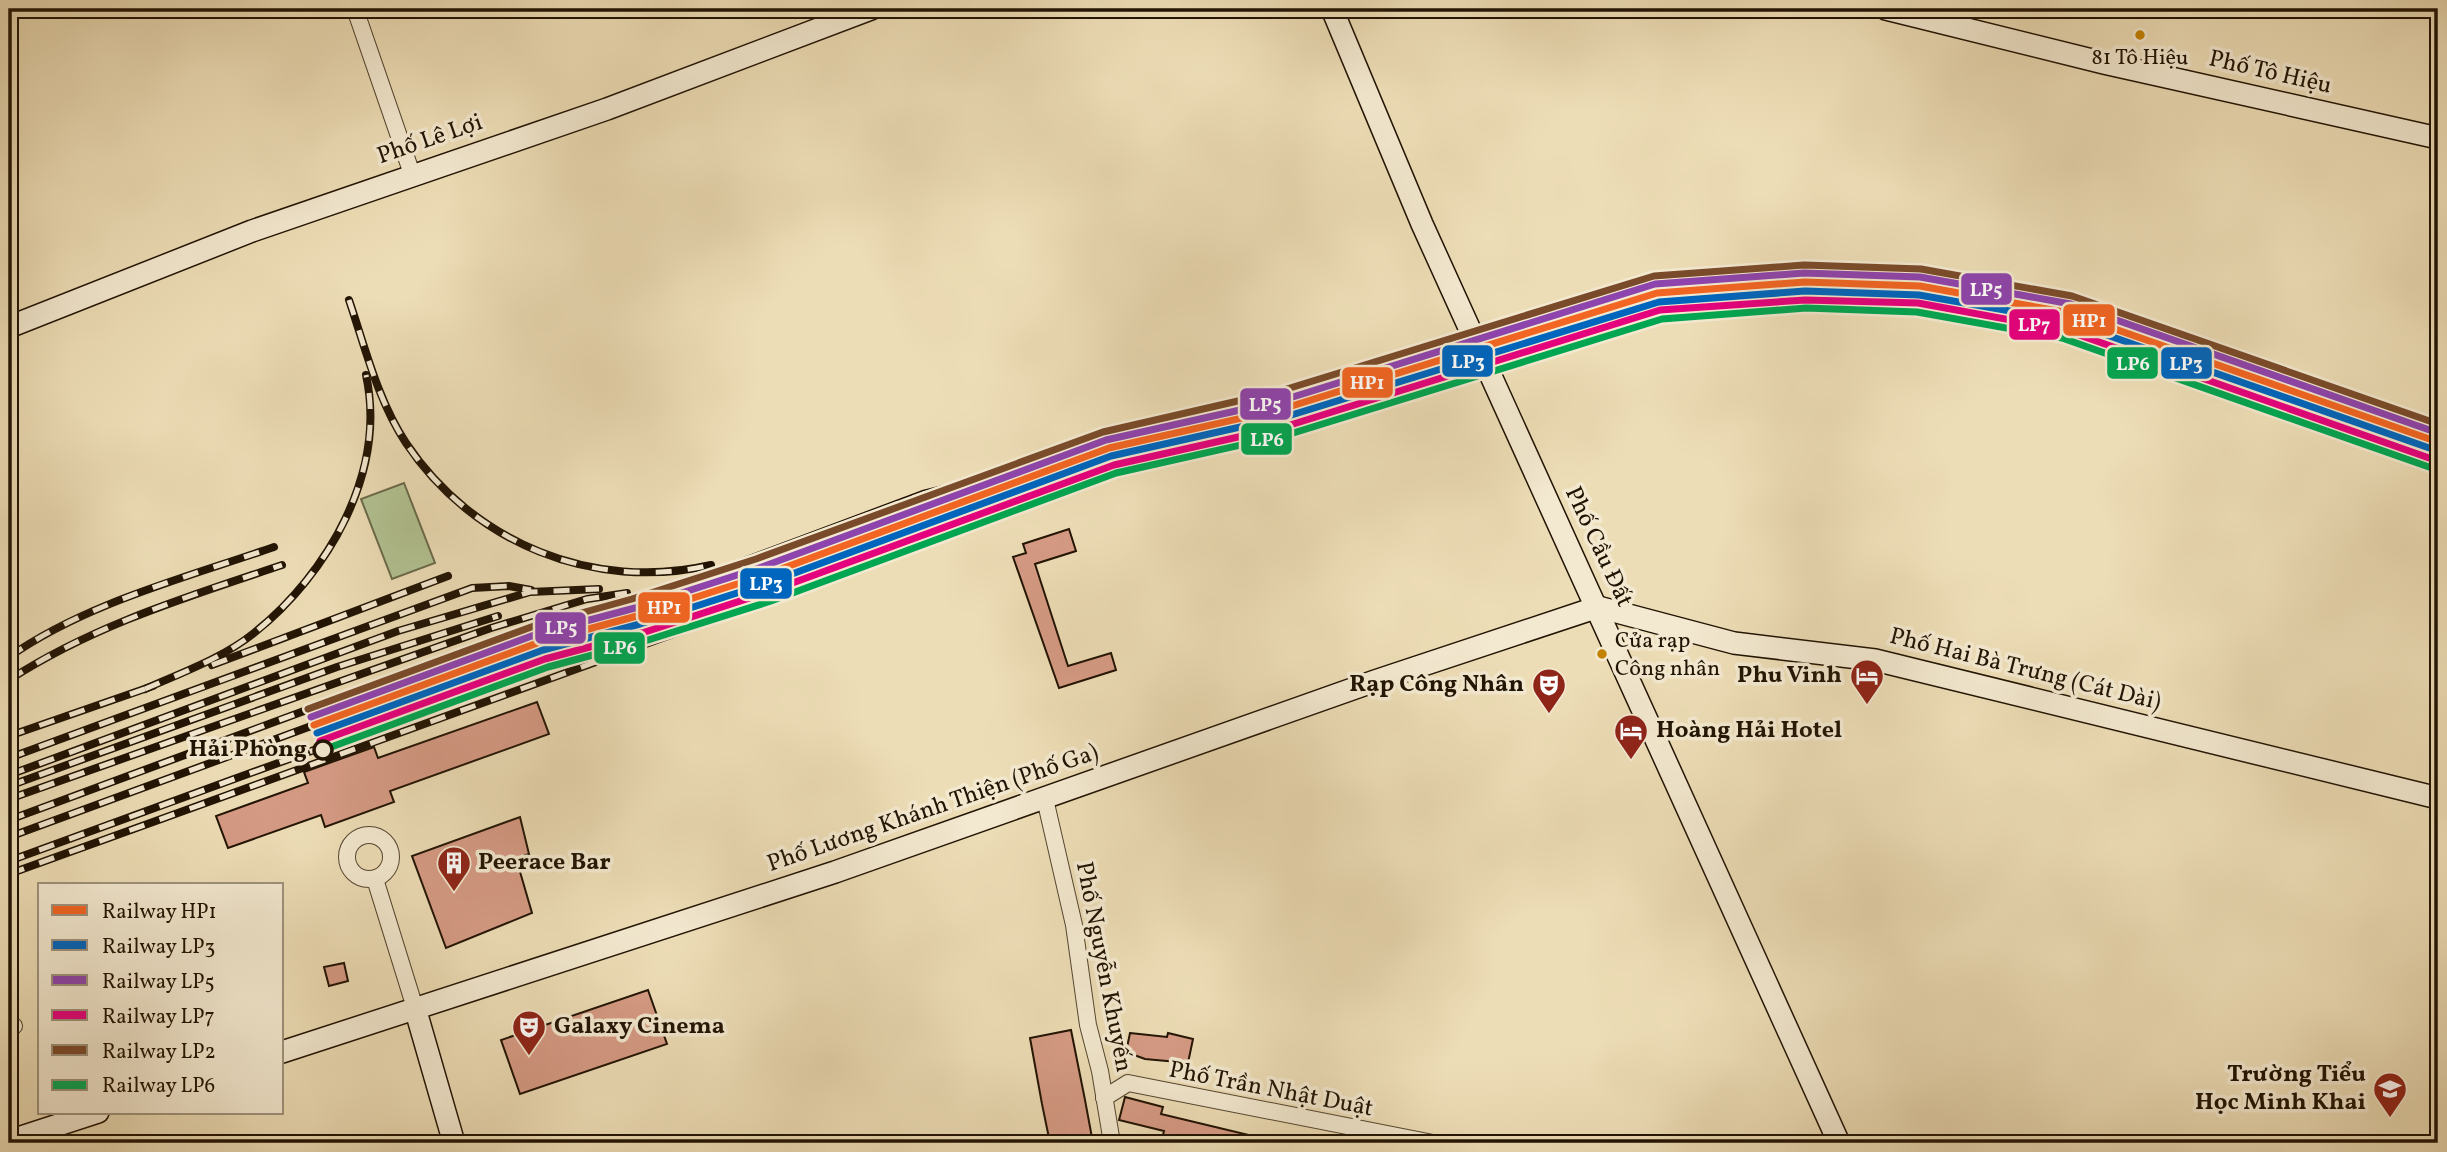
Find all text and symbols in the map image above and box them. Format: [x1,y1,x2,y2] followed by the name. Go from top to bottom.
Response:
[2133,28,2147,42] marker: 81 Tô Hiệu
[2205,42,2335,104] street label: Phố Tô Hiệu
[2092,43,2188,74] place label: 81 Tô Hiệu
[373,106,487,174] street label: Phố Lê Lợi
[1960,272,2013,306] line badge: LP5
[1970,278,2002,304] text: LP5
[2062,303,2116,337] line badge: HP1
[2008,308,2061,341] line badge: LP7
[2072,309,2106,335] text: HP1
[2018,313,2050,339] text: LP7
[1441,344,1494,378] line badge: LP3
[2106,346,2159,380] line badge: LP6
[2160,346,2213,380] line badge: LP3
[1451,350,1485,376] text: LP3
[2116,352,2150,378] text: LP6
[2169,352,2203,378] text: LP3
[1341,366,1394,399] line badge: HP1
[1350,371,1384,397] text: HP1
[1239,387,1292,421] line badge: LP5
[1249,393,1281,419] text: LP5
[1240,422,1293,456] line badge: LP6
[1250,428,1284,454] text: LP6
[1555,481,1641,613] street label: Phố Cầu Đất
[739,567,793,600] line badge: LP3
[749,572,783,598] text: LP3
[637,591,691,624] line badge: HP1
[647,596,681,622] text: HP1
[534,611,587,645] line badge: LP5
[545,616,577,642] text: LP5
[1886,620,2164,720] street label: Phố Hai Bà Trưng (Cát Dài)
[1615,626,1720,685] place label: Cửa rạp Công nhân
[593,631,646,665] line badge: LP6
[603,636,637,662] text: LP6
[1595,647,1609,661] marker: Cửa rạp Công nhân
[1848,657,1886,706] hotel icon: Phu Vinh
[1737,659,1842,693] place label: Phu Vinh
[1530,666,1568,715] theatre icon: Rạp Công Nhân
[1349,668,1524,702] place label: Rạp Công Nhân
[1612,712,1650,761] hotel icon: Hoàng Hải Hotel
[1656,714,1842,748] place label: Hoàng Hải Hotel
[189,733,307,767] place label: Hải Phòng
[763,736,1103,882] street label: Phố Lương Khánh Thiện (Phố Ga)
[313,740,333,760] marker: Hải Phòng
[435,844,473,893] building icon: Peerace Bar
[478,846,611,880] place label: Peerace Bar
[1066,859,1140,1075] street label: Phố Nguyễn Khuyến
[38,883,284,1114] legend
[102,898,217,927] text: Railway HP1
[102,933,215,962] text: Railway LP3
[102,968,215,997] text: Railway LP5
[102,1003,215,1032] text: Railway LP7
[510,1008,548,1057] theatre icon: Galaxy Cinema
[554,1010,725,1044] place label: Galaxy Cinema
[102,1038,216,1067] text: Railway LP2
[1166,1054,1376,1126] street label: Phố Trần Nhật Duật
[2195,1058,2366,1120] place label: Trường Tiểu Học Minh Khai
[2371,1070,2409,1119] school or university icon: Trường Tiểu Học Minh Khai
[102,1072,215,1101] text: Railway LP6

